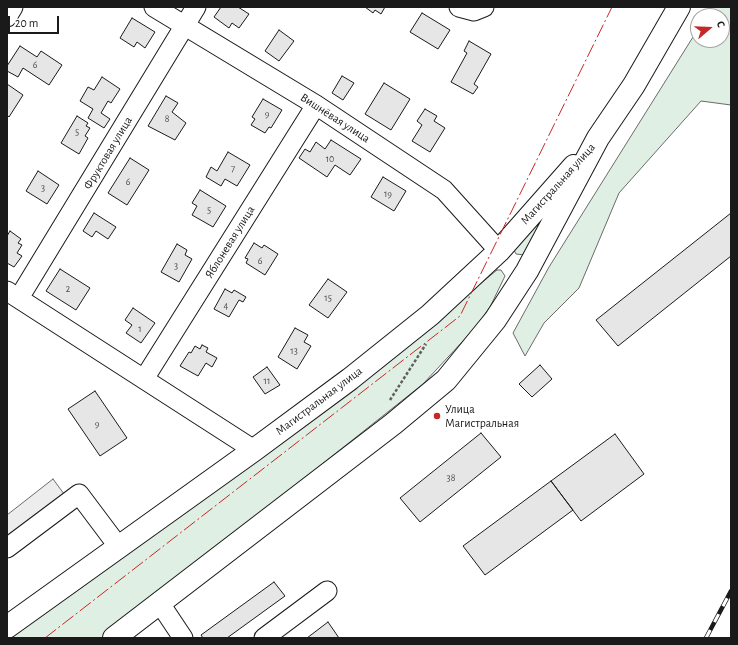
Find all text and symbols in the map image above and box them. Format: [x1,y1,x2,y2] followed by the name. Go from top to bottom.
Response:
[10,8,61,34] scale bar
[690,8,730,48] north arrow
[15,17,38,29] text: 20 m
[715,20,727,29] text: С
[33,59,37,71] house number: 6
[297,90,373,146] street label: Вишнёвая улица
[265,108,269,120] house number: 9
[165,113,169,125] house number: 8
[81,114,135,192] street label: Фруктовая улица
[75,126,79,138] house number: 5
[518,140,598,228] street label: Магистральная улица
[326,153,334,165] house number: 10
[231,163,235,175] house number: 7
[126,176,130,188] house number: 6
[41,182,45,194] house number: 3
[384,188,392,200] house number: 19
[202,203,258,281] street label: Яблоневая улица
[207,204,211,216] house number: 5
[258,255,262,267] house number: 6
[174,260,178,272] house number: 3
[66,283,70,295] house number: 2
[324,292,332,304] house number: 15
[224,300,228,312] house number: 4
[138,323,142,335] house number: 1
[290,345,298,357] house number: 13
[273,364,365,438] street label: Магистральная улица
[264,375,270,387] house number: 11
[445,402,519,430] place label: Улица Магистральная
[432,411,442,421] marker: Улица Магистральная
[95,418,99,430] house number: 9
[447,472,455,484] house number: 38

